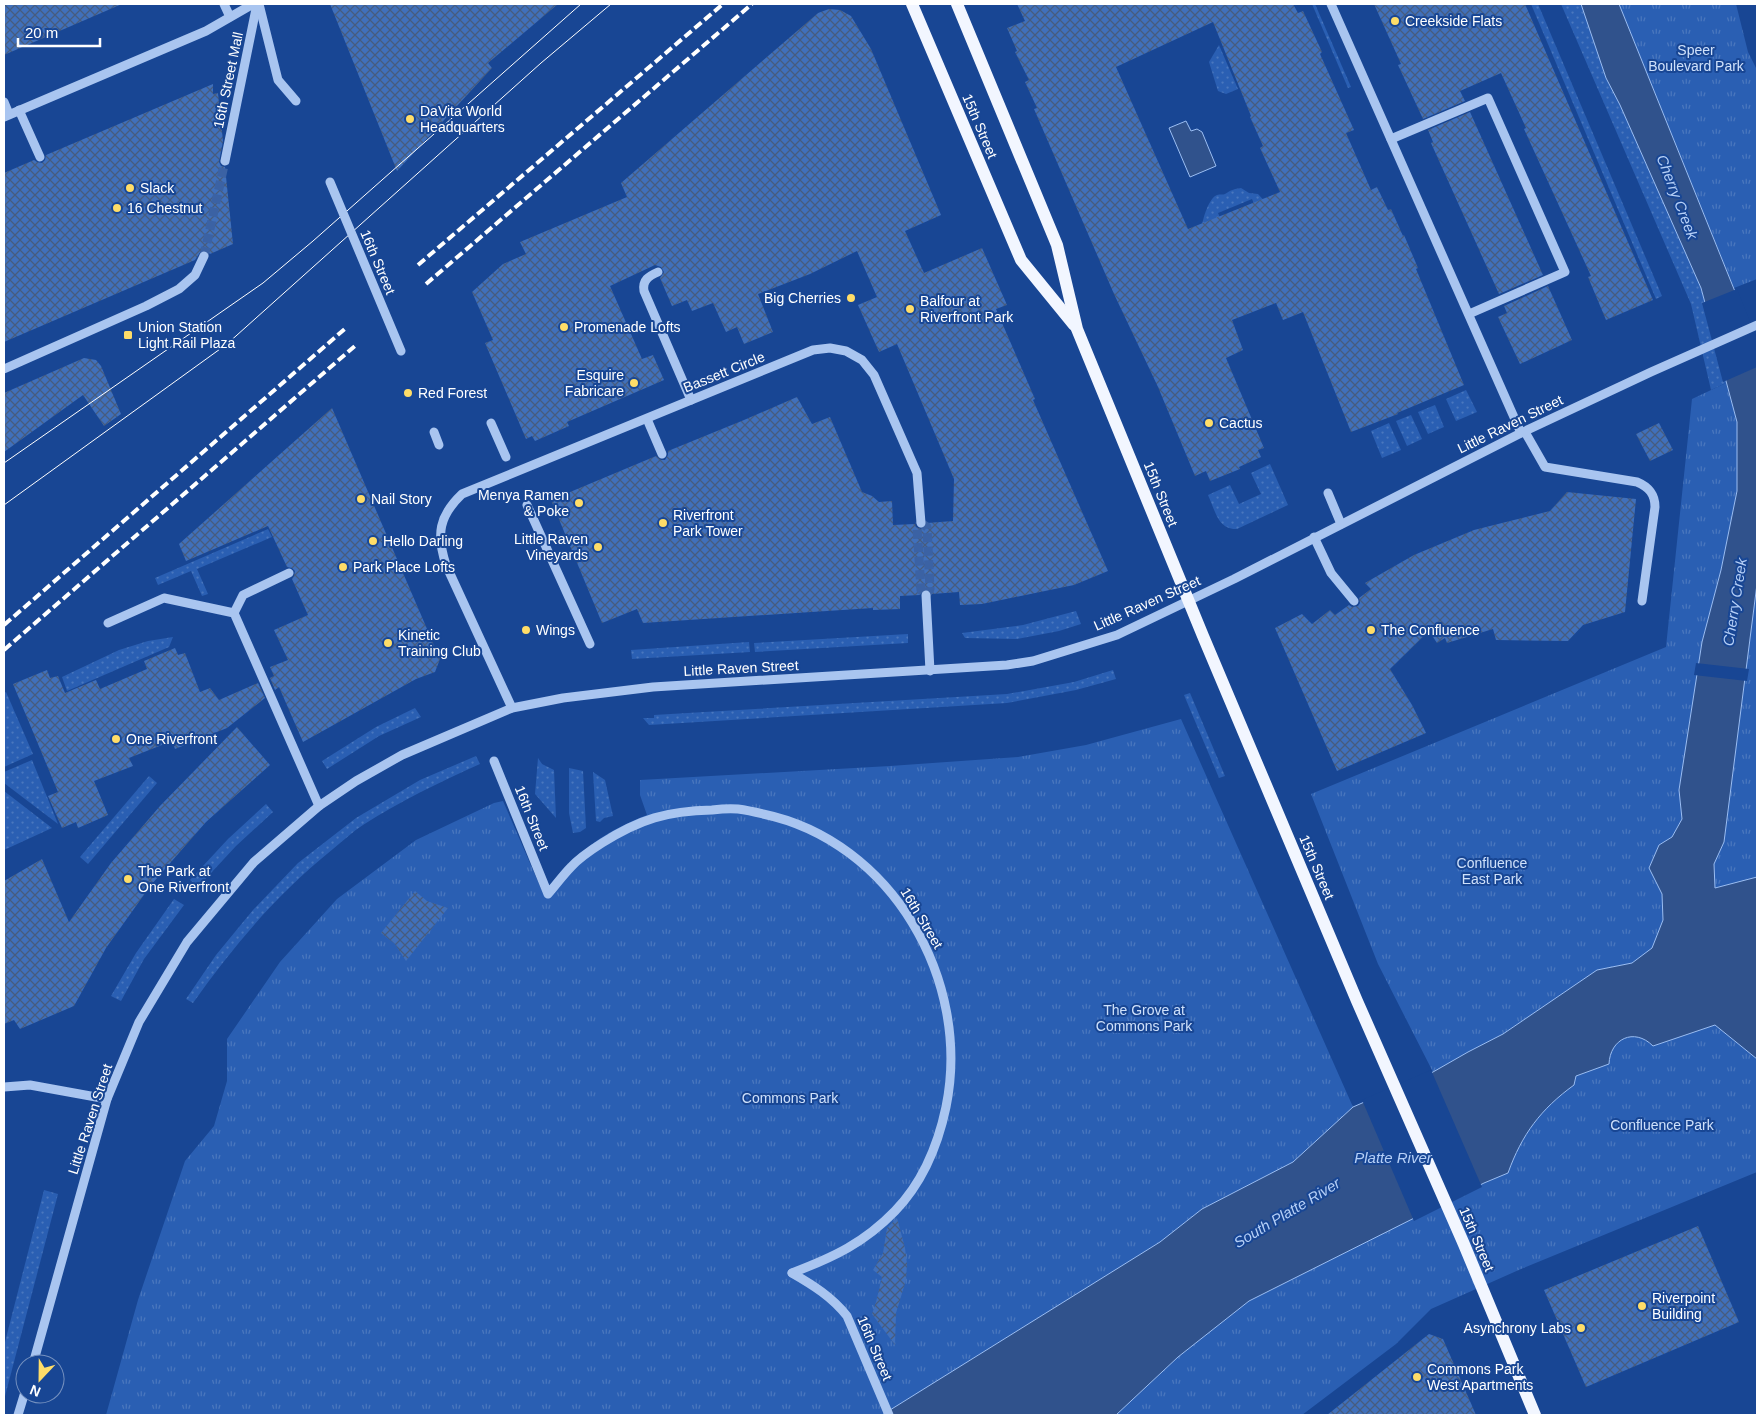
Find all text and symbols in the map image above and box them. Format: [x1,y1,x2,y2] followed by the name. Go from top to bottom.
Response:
[1405,13,1502,29] place label: Creekside Flats
[18,15,100,47] scale bar
[1389,15,1401,27] marker: Creekside Flats
[25,24,58,41] text: 20 m
[210,30,246,130] street label: 16th Street Mall
[1648,42,1745,74] park label: Speer Boulevard Park
[959,91,1001,161] street label: 15th Street
[420,103,505,135] place label: DaVita World Headquarters
[404,113,416,125] marker: DaVita World Headquarters
[1654,152,1702,243] water label: Cherry Creek
[140,180,175,196] place label: Slack
[124,182,136,194] marker: Slack
[127,200,203,216] place label: 16 Chestnut
[111,202,123,214] marker: 16 Chestnut
[357,227,399,297] street label: 16th Street
[764,290,841,306] place label: Big Cherries
[845,292,857,304] marker: Big Cherries
[920,293,1014,325] place label: Balfour at Riverfront Park
[904,303,916,315] marker: Balfour at Riverfront Park
[138,319,235,351] place label: Union Station Light Rail Plaza
[574,319,681,335] place label: Promenade Lofts
[558,321,570,333] marker: Promenade Lofts
[122,329,134,341] marker: Union Station Light Rail Plaza
[681,348,767,396] street label: Bassett Circle
[565,367,624,399] place label: Esquire Fabricare
[628,377,640,389] marker: Esquire Fabricare
[418,385,487,401] place label: Red Forest
[402,387,414,399] marker: Red Forest
[1455,392,1565,456] street label: Little Raven Street
[1219,415,1263,431] place label: Cactus
[1203,417,1215,429] marker: Cactus
[1141,459,1181,529] street label: 15th Street
[478,487,569,519] place label: Menya Ramen & Poke
[371,491,432,507] place label: Nail Story
[355,493,367,505] marker: Nail Story
[573,497,585,509] marker: Menya Ramen & Poke
[673,507,743,539] place label: Riverfront Park Tower
[657,517,669,529] marker: Riverfront Park Tower
[514,531,588,563] place label: Little Raven Vineyards
[383,533,463,549] place label: Hello Darling
[367,535,379,547] marker: Hello Darling
[592,541,604,553] marker: Little Raven Vineyards
[1719,555,1750,647] water label: Cherry Creek
[353,559,455,575] place label: Park Place Lofts
[337,561,349,573] marker: Park Place Lofts
[1091,572,1203,634] street label: Little Raven Street
[536,622,575,638] place label: Wings
[1381,622,1480,638] place label: The Confluence
[520,624,532,636] marker: Wings
[1365,624,1377,636] marker: The Confluence
[398,627,481,659] place label: Kinetic Training Club
[382,637,394,649] marker: Kinetic Training Club
[683,657,799,679] street label: Little Raven Street
[126,731,217,747] place label: One Riverfront
[110,733,122,745] marker: One Riverfront
[512,783,552,853] street label: 16th Street
[1296,832,1338,902] street label: 15th Street
[1457,855,1528,887] park label: Confluence East Park
[138,863,229,895] place label: The Park at One Riverfront
[122,873,134,885] marker: The Park at One Riverfront
[898,885,947,952] street label: 16th Street
[1096,1002,1193,1034] park label: The Grove at Commons Park
[65,1062,115,1176] street label: Little Raven Street
[742,1090,839,1106] park label: Commons Park
[1610,1117,1715,1133] park label: Confluence Park
[1354,1149,1433,1166] water label: Platte River
[1231,1174,1344,1251] water label: South Platte River
[1456,1204,1498,1274] street label: 15th Street
[1652,1290,1715,1322] place label: Riverpoint Building
[1636,1300,1648,1312] marker: Riverpoint Building
[854,1313,896,1383] street label: 16th Street
[1464,1320,1571,1336] place label: Asynchrony Labs
[1575,1322,1587,1334] marker: Asynchrony Labs
[15,1354,65,1404] north arrow
[1427,1361,1533,1393] place label: Commons Park West Apartments
[1411,1371,1423,1383] marker: Commons Park West Apartments
[27,1382,43,1400] text: N

